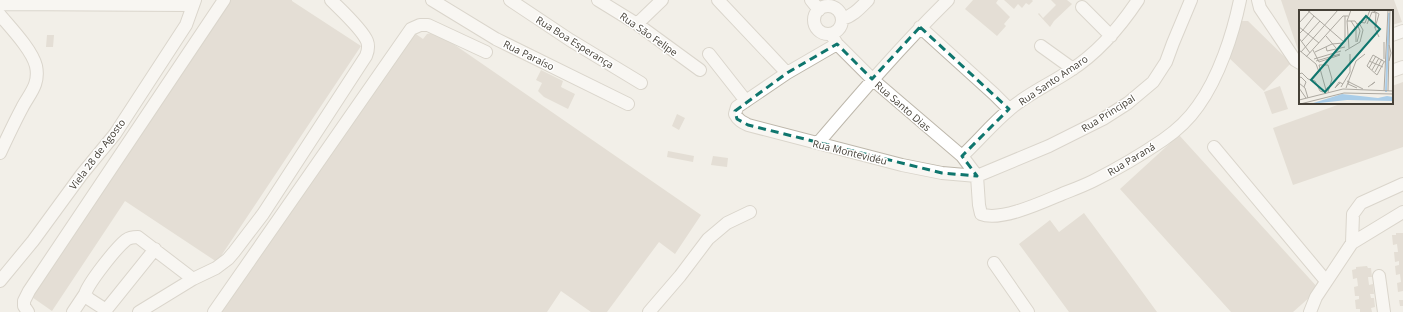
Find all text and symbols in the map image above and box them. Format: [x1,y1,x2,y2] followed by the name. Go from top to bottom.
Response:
[617,9,681,59] street label: Rua São Felipe
[1299,10,1393,104] inset map
[533,12,617,72] street label: Rua Boa Esperança
[501,37,557,73] street label: Rua Paraíso
[1015,52,1091,108] street label: Rua Santo Amaro
[872,78,934,134] street label: Rua Santo Dias
[1079,91,1137,135] street label: Rua Principal
[66,116,128,192] street label: Viela 28 de Agosto
[811,136,889,168] street label: Rua Montevidéu
[1105,139,1157,179] street label: Rua Paraná

